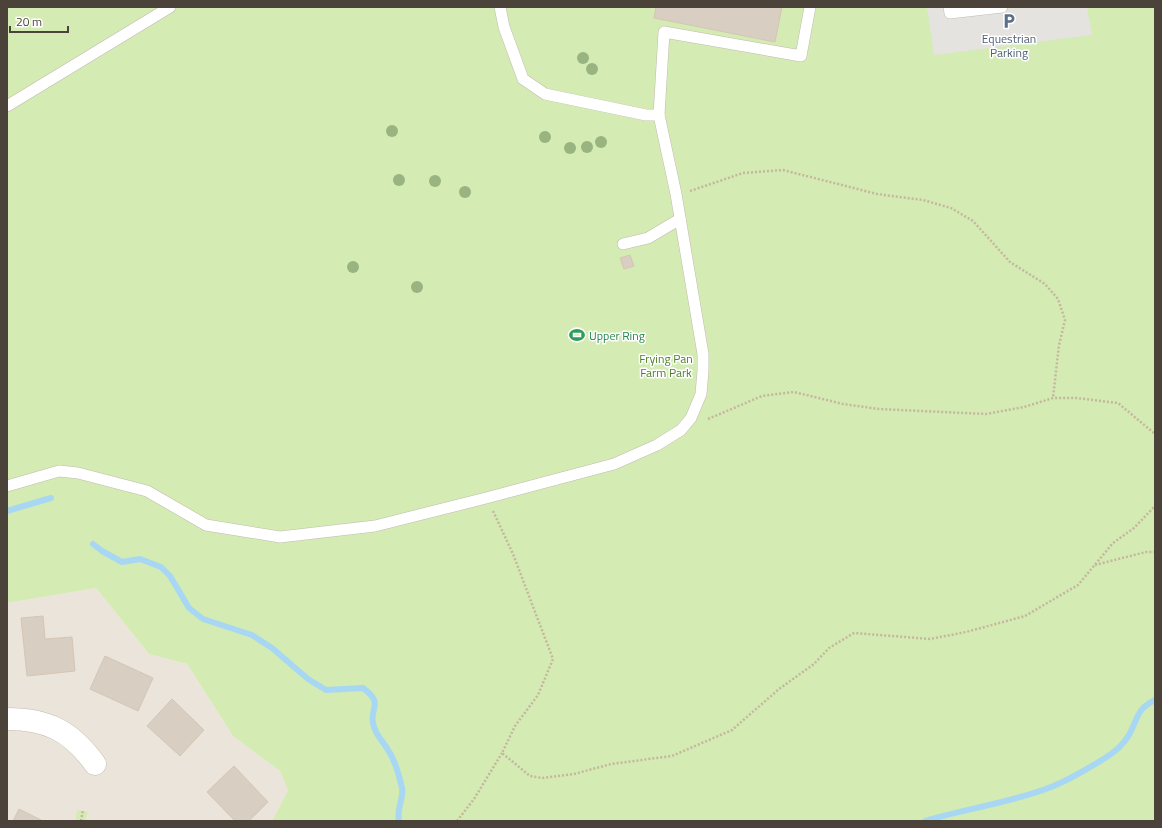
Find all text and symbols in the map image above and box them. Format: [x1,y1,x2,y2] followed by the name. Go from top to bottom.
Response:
[10,8,68,34] scale bar
[16,12,42,31] text: 20 m
[1000,12,1018,30] parking icon: Equestrian Parking
[982,29,1036,62] place label: Equestrian Parking
[568,326,586,344] sports icon: Upper Ring
[589,326,645,345] place label: Upper Ring
[639,349,693,382] park label: Frying Pan Farm Park

